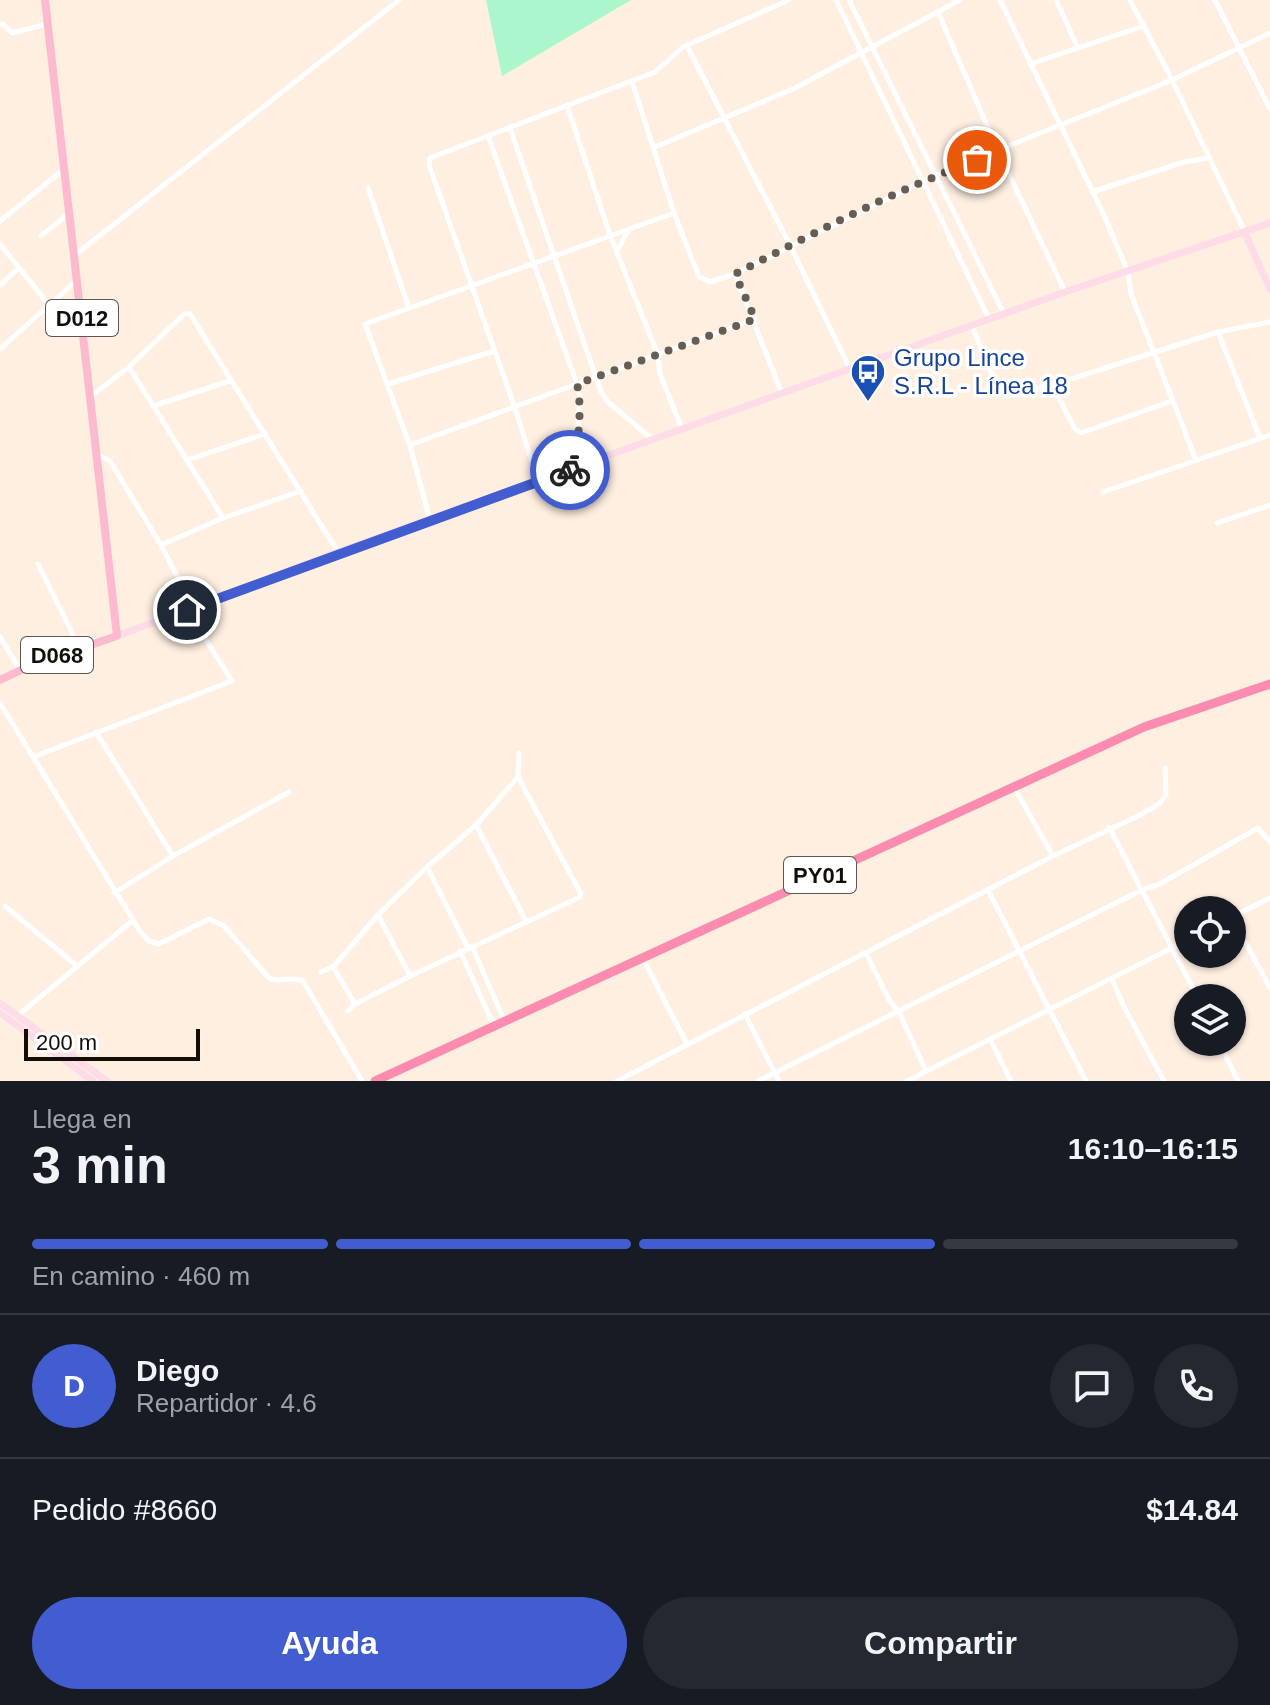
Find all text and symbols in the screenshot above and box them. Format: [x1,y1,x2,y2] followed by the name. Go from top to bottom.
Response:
[943,126,1011,194] pin
[955,138,999,182] icon: bag
[46,300,118,336] road number: D012
[894,344,1068,399] place label: Grupo Lince S.R.L - Línea 18
[849,353,887,403] bus stop icon: Grupo Lince S.R.L - Línea 18
[530,430,610,510] courier
[548,448,592,492] icon: bike
[153,576,221,644] pin
[165,588,209,632] icon: home
[21,637,93,673] road number: D068
[784,857,856,893] road number: PY01
[1174,896,1246,1056] map controls
[1174,896,1246,968] button: locate
[1174,984,1246,1056] button: layers
[24,1025,200,1061] scale bar
[36,1030,97,1055] text: 200 m
[32,1104,132,1134] text: Llega en
[1068,1132,1238,1165] text: 16:10–16:15
[32,1136,168,1194] text: 3 min
[32,1261,250,1291] text: En camino · 460 m
[1050,1344,1134,1428] button: chat
[1154,1344,1238,1428] button: phone
[136,1354,219,1387] text: Diego
[63,1369,85,1402] text: D
[136,1388,317,1418] text: Repartidor · 4.6
[32,1493,217,1526] text: Pedido #8660
[1146,1493,1238,1526] text: $14.84
[32,1597,627,1689] button: Ayuda
[643,1597,1238,1689] button: Compartir

